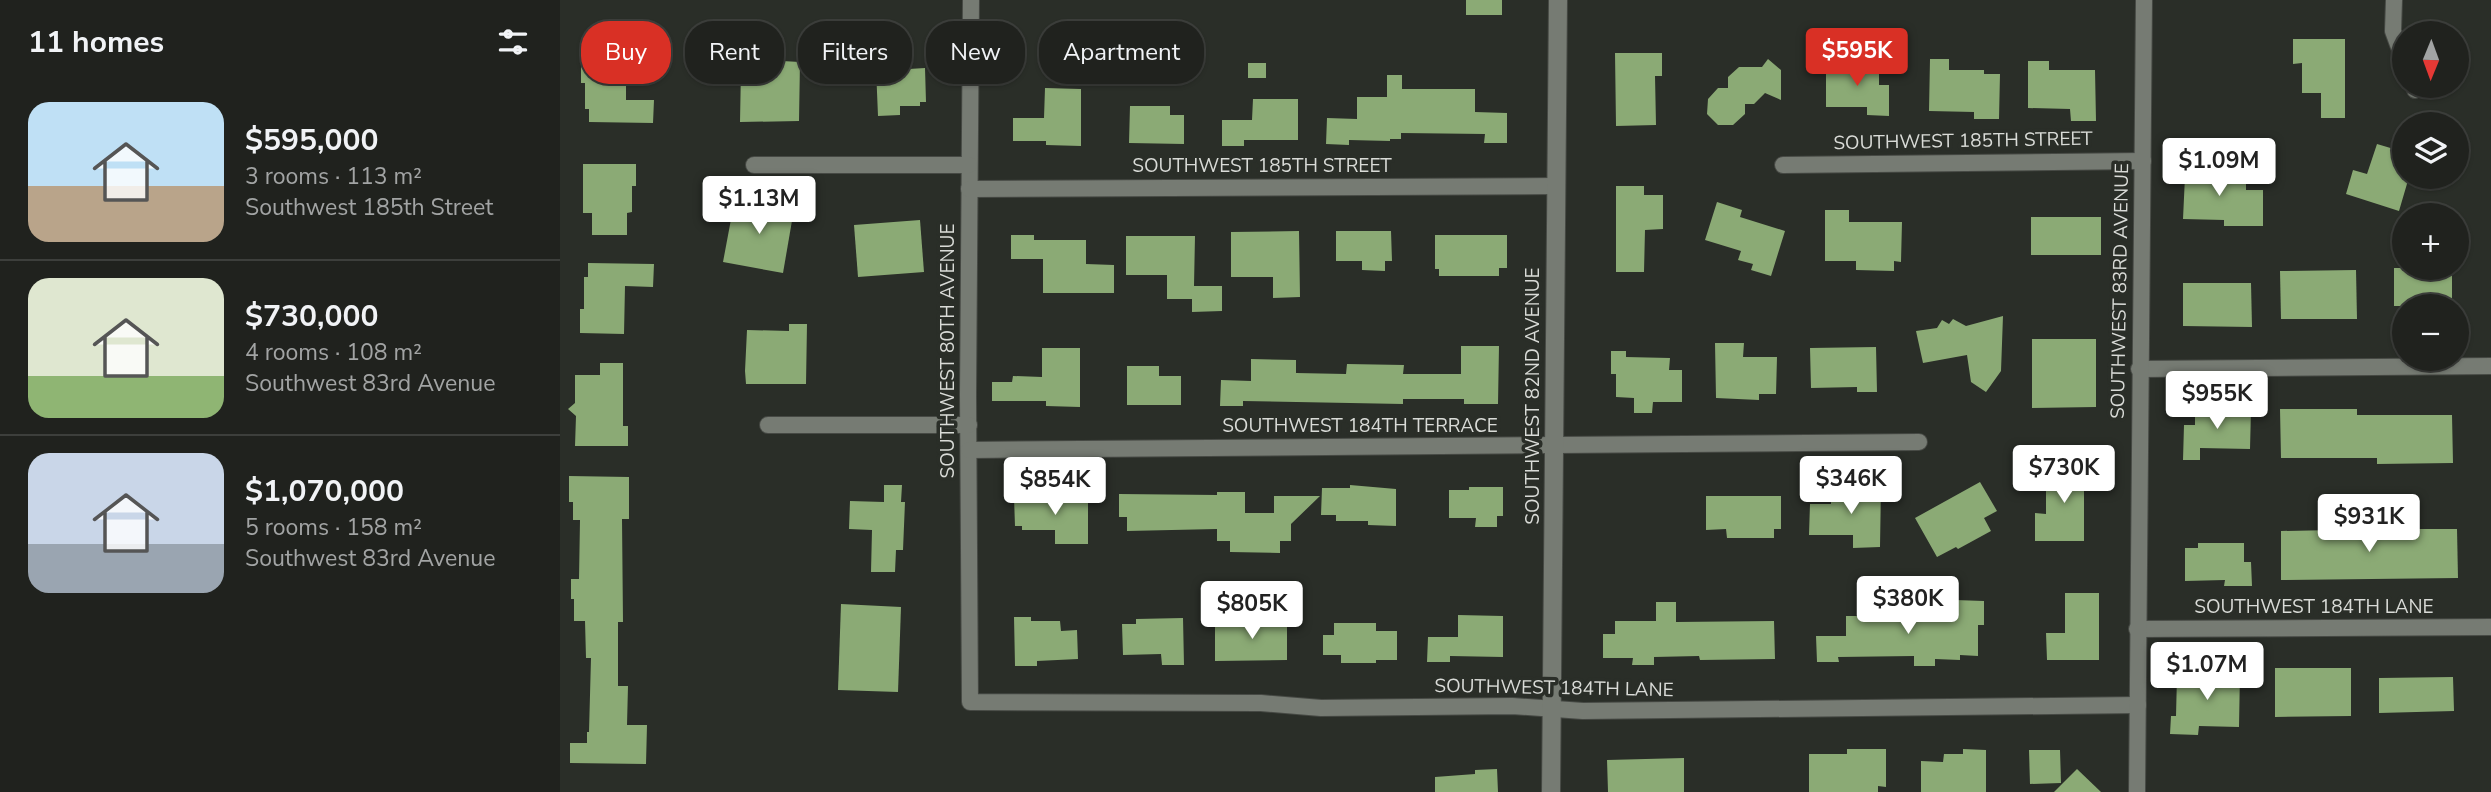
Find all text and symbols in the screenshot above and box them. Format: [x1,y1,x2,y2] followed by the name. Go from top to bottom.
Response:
[581,21,671,84] chip: Buy
[685,21,784,84] chip: Rent
[798,21,912,84] chip: Filters
[926,21,1025,84] chip: New
[1039,21,1204,84] chip: Apartment
[2392,21,2469,98] north arrow
[2392,21,2469,371] map controls
[28,22,164,63] text: 11 homes
[494,23,532,61] icon: filters
[1808,28,1906,88] pin: $595K
[1822,35,1892,66] text: $595K
[2392,112,2469,189] button: layers
[245,120,378,161] text: $595,000
[1833,126,2093,156] street label: SOUTHWEST 185TH STREET
[84,130,168,214] icon: home
[2162,138,2276,198] pin: $1.09M
[2179,145,2259,176] text: $1.09M
[1132,153,1392,179] street label: SOUTHWEST 185TH STREET
[245,161,422,192] text: 3 rooms · 113 m²
[2105,163,2135,419] street label: SOUTHWEST 83RD AVENUE
[702,176,816,236] pin: $1.13M
[719,183,799,214] text: $1.13M
[245,192,493,223] text: Southwest 185th Street
[2392,203,2469,280] button: +
[935,223,961,479] street label: SOUTHWEST 80TH AVENUE
[1520,267,1546,525] street label: SOUTHWEST 82ND AVENUE
[2392,294,2469,371] button: −
[245,296,378,337] text: $730,000
[84,306,168,390] icon: home
[245,337,422,368] text: 4 rooms · 108 m²
[245,368,495,399] text: Southwest 83rd Avenue
[2168,372,2266,431] pin: $955K
[2182,378,2252,409] text: $955K
[1222,413,1498,439] street label: SOUTHWEST 184TH TERRACE
[2015,446,2113,505] pin: $730K
[2029,452,2099,483] text: $730K
[1802,456,1900,516] pin: $346K
[1006,458,1104,517] pin: $854K
[1816,463,1886,494] text: $346K
[1020,464,1090,495] text: $854K
[245,471,404,512] text: $1,070,000
[84,481,168,565] icon: home
[2320,494,2418,554] pin: $931K
[2334,501,2404,532] text: $931K
[245,512,422,543] text: 5 rooms · 158 m²
[245,543,495,574] text: Southwest 83rd Avenue
[1859,576,1957,636] pin: $380K
[1203,582,1301,641] pin: $805K
[1873,583,1943,614] text: $380K
[1217,588,1287,619] text: $805K
[2194,594,2434,620] street label: SOUTHWEST 184TH LANE
[2150,642,2264,702] pin: $1.07M
[2167,649,2247,680] text: $1.07M
[1434,673,1674,703] street label: SOUTHWEST 184TH LANE

